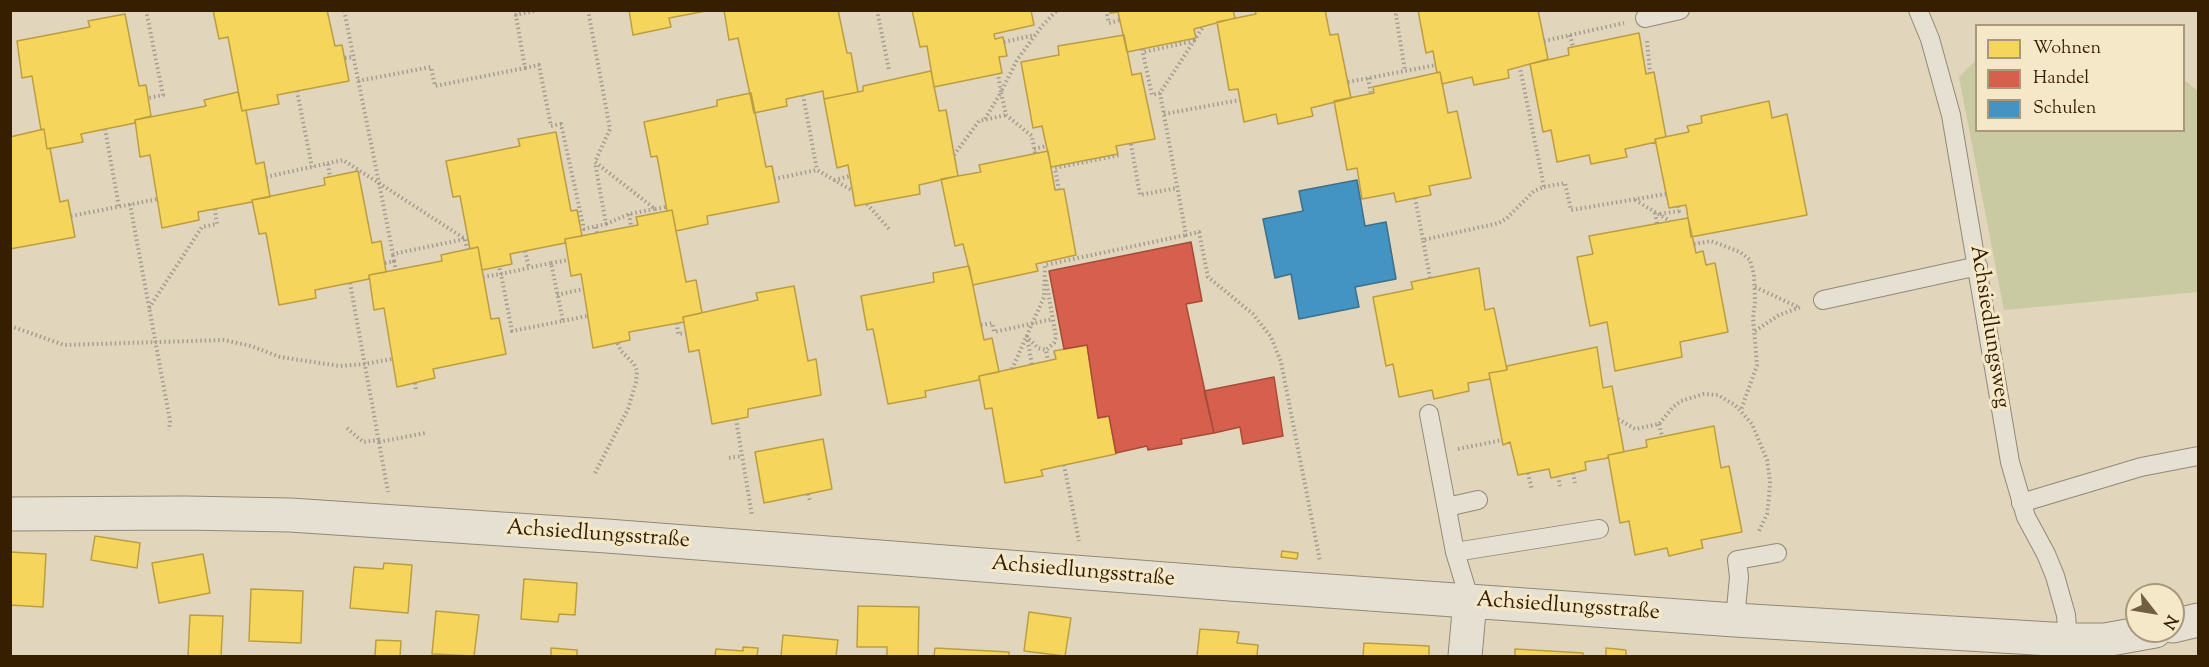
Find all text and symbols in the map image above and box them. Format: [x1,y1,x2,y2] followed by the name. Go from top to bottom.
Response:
[1975,24,2185,132] legend
[2033,36,2101,62] text: Wohnen
[2033,66,2089,92] text: Handel
[2033,96,2096,122] text: Schulen
[1962,244,2014,410] street label: Achsiedlungsweg
[505,516,691,556] street label: Achsiedlungsstraße
[990,552,1176,594] street label: Achsiedlungsstraße
[2125,583,2185,643] north arrow
[1475,588,1661,628] street label: Achsiedlungsstraße
[2156,610,2182,633] text: N

